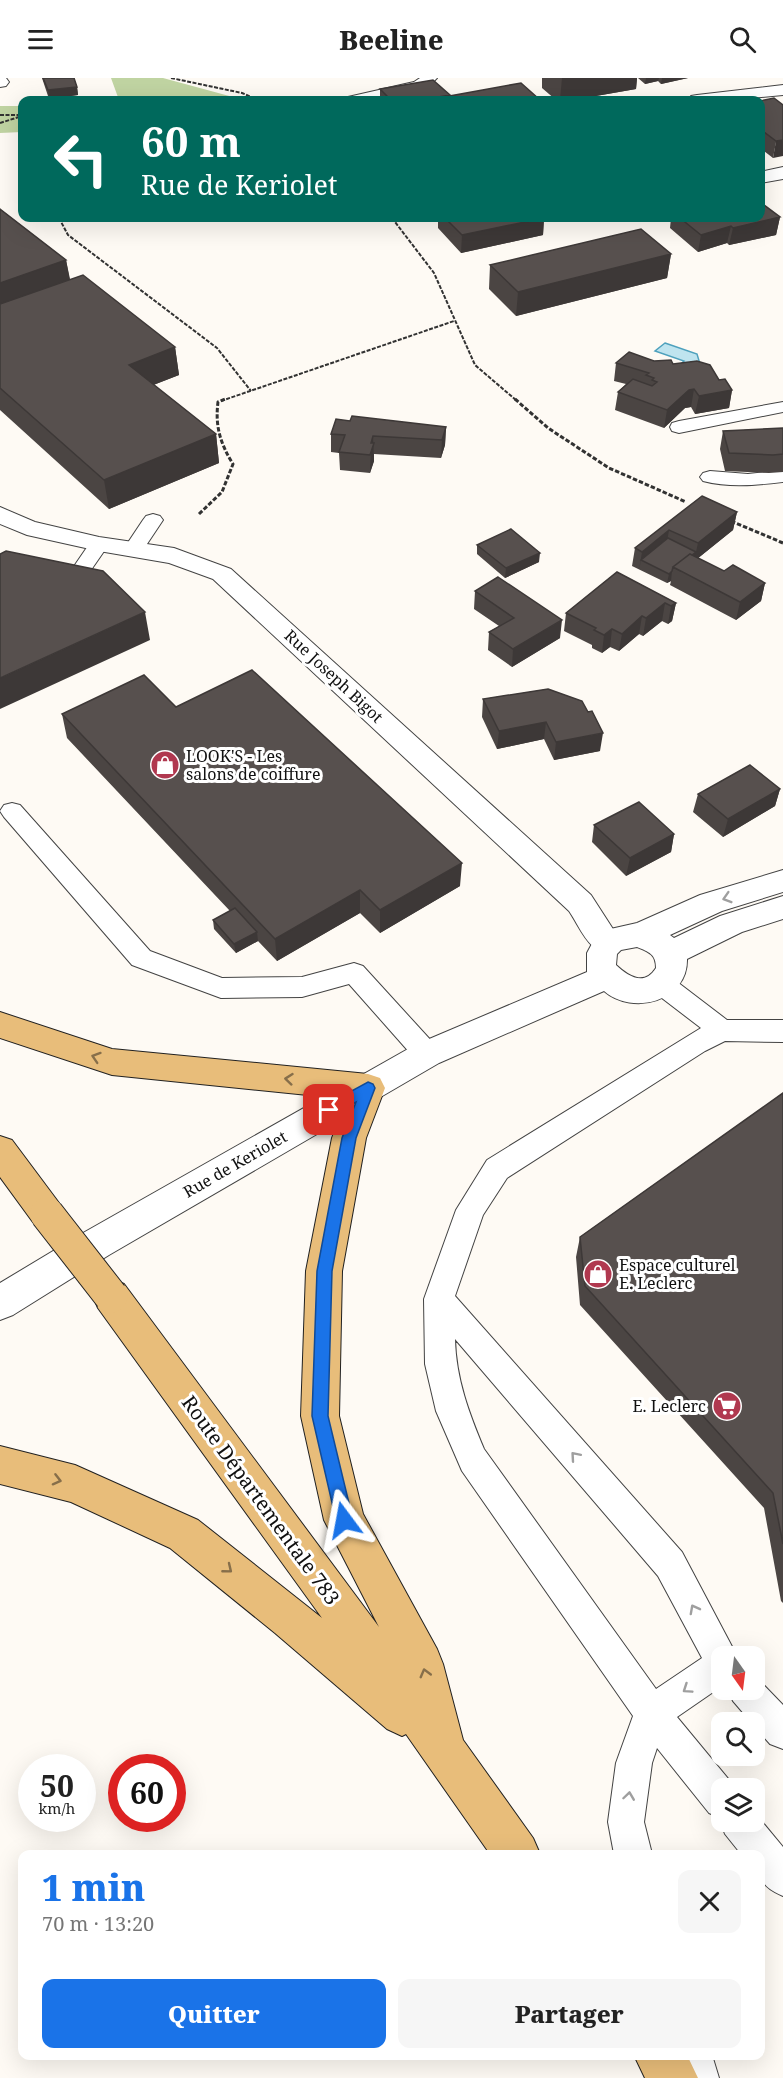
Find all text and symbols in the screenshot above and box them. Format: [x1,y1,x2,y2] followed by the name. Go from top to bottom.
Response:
[339,21,444,58] text: Beeline
[24,23,57,56] icon: menu
[726,23,759,56] icon: search
[141,112,241,169] text: 60 m
[42,120,120,198] icon: left
[141,166,337,203] text: Rue de Keriolet
[280,625,388,728] street label: Rue Joseph Bigot
[186,745,320,785] place label: LOOK'S - Les salons de coiffure
[149,749,181,781] shop icon: LOOK'S - Les salons de coiffure
[722,891,733,903] one-way arrow
[91,1052,102,1064] one-way arrow
[285,1073,294,1086] one-way arrow
[303,1084,354,1135] pin
[312,1093,345,1126] icon: arrive
[179,1125,291,1203] street label: Rue de Keriolet
[619,1254,735,1294] place label: Espace culturel E. Leclerc
[582,1258,614,1290] shop icon: Espace culturel E. Leclerc
[176,1390,346,1610] street label: Route Départementale 783
[711,1390,743,1422] supermarket icon: E. Leclerc
[633,1395,706,1417] place label: E. Leclerc
[572,1452,583,1463] one-way arrow
[51,1472,61,1485] one-way arrow
[312,1488,376,1552] position arrow
[221,1561,232,1572] one-way arrow
[690,1605,701,1616] one-way arrow
[711,1646,765,1700] north arrow
[711,1646,765,1832] map controls
[419,1668,432,1678] one-way arrow
[682,1682,693,1693] one-way arrow
[711,1712,765,1766] button: search
[108,1754,186,1832] speed limit sign: 60
[40,1765,74,1806] text: 50
[711,1778,765,1832] button: layers
[623,1792,635,1801] one-way arrow
[39,1798,75,1818] text: km/h
[42,1863,145,1912] text: 1 min
[678,1870,741,1933] button: close
[42,1910,154,1937] text: 70 m · 13:20
[42,1979,386,2048] button: Quitter
[398,1979,741,2048] button: Partager

